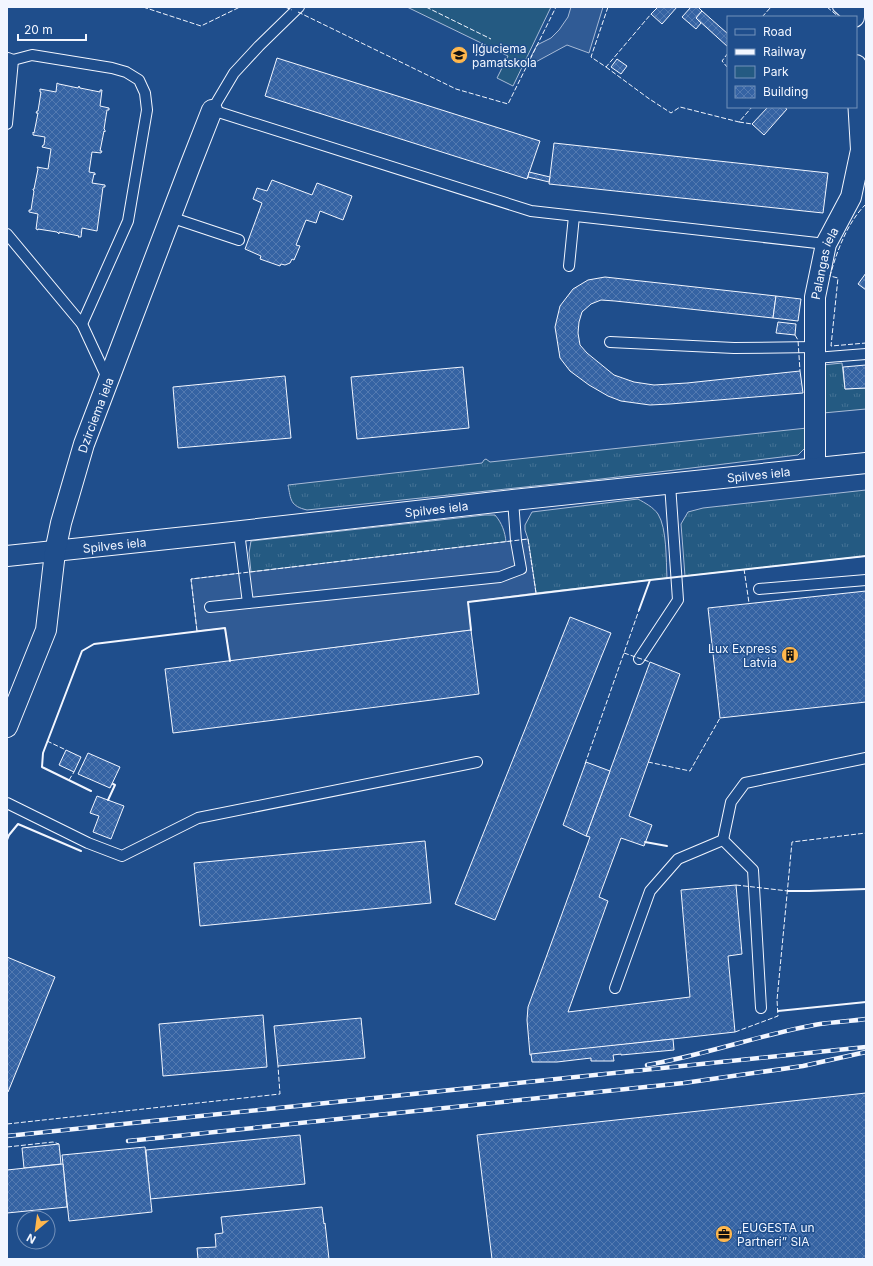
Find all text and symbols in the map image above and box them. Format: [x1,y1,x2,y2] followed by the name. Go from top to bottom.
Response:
[18,16,86,42] scale bar
[727,16,857,108] legend
[24,22,53,37] text: 20 m
[763,24,792,39] text: Road
[472,41,537,70] place label: Iļģuciema pamatskola
[763,44,807,59] text: Railway
[449,45,469,65] school or university icon: Iļģuciema pamatskola
[763,64,789,79] text: Park
[763,84,808,99] text: Building
[807,224,841,301] street label: Palangas iela
[74,375,116,454] street label: Dzirciema iela
[726,463,791,485] street label: Spilves iela
[404,498,469,520] street label: Spilves iela
[82,534,147,555] street label: Spilves iela
[708,641,777,670] place label: Lux Express Latvia
[780,645,800,665] building icon: Lux Express Latvia
[16,1210,56,1250] north arrow
[737,1220,815,1249] place label: „EUGESTA un Partneri” SIA
[714,1224,734,1244] office icon: „EUGESTA un Partneri” SIA
[24,1231,38,1247] text: N

